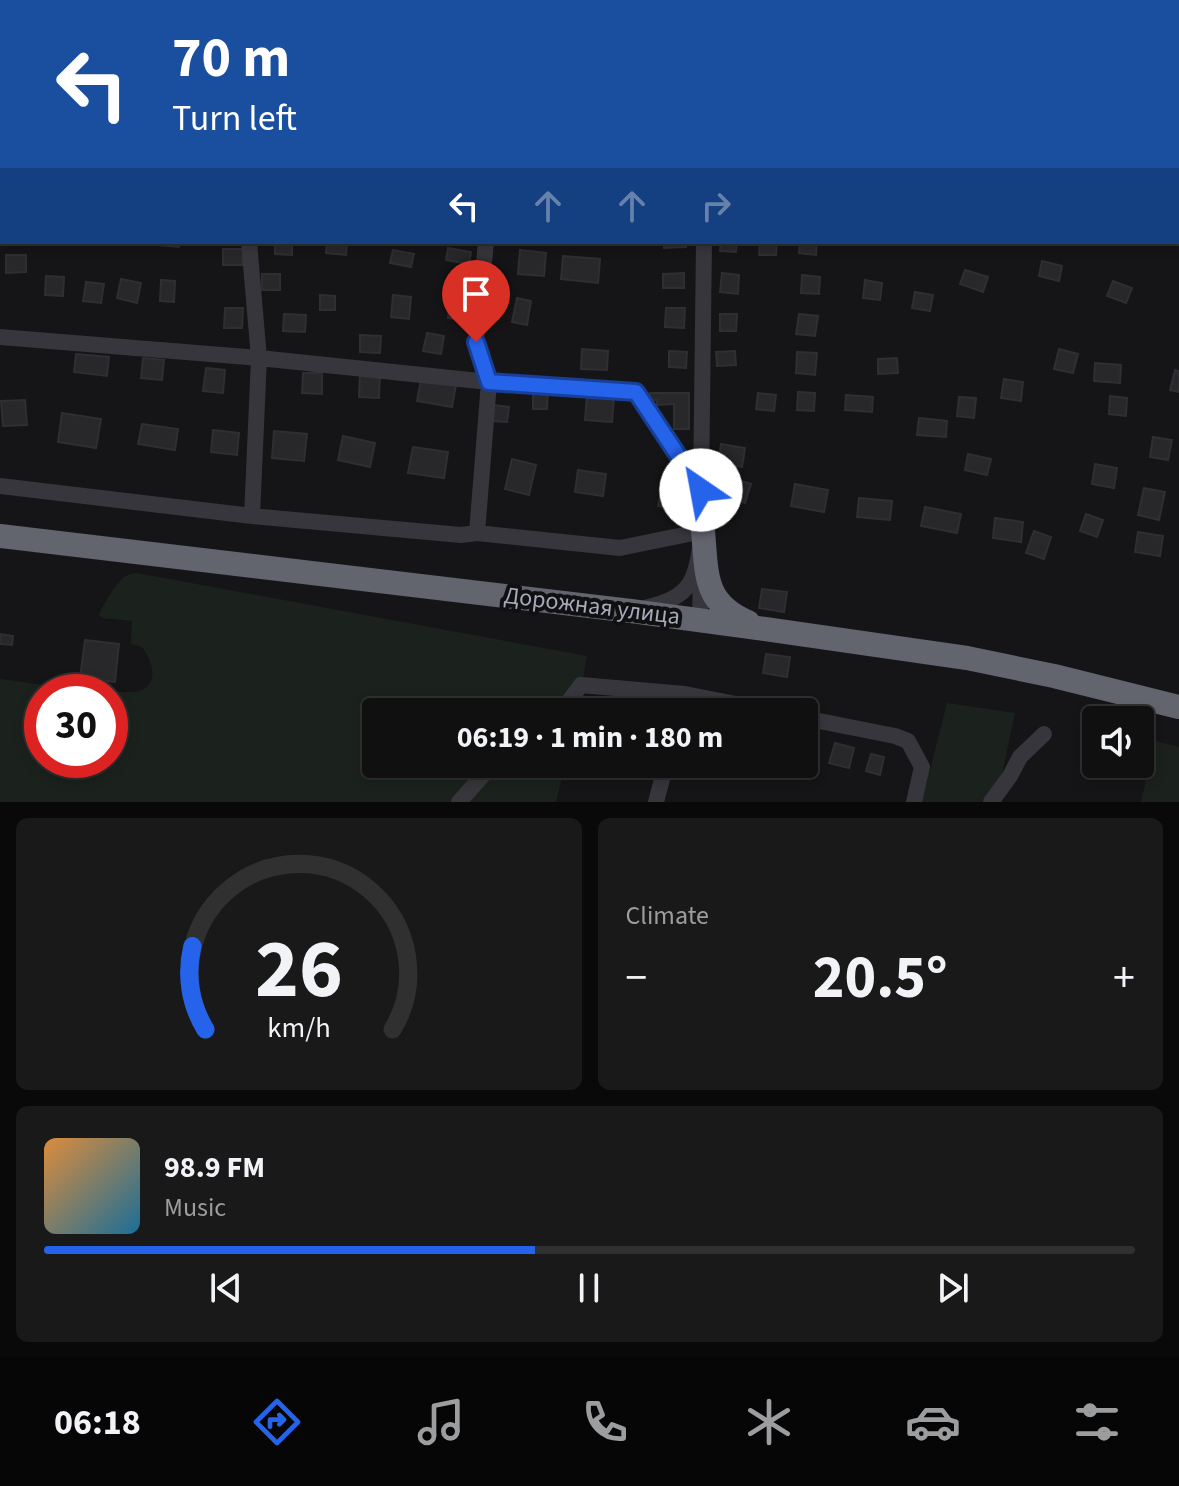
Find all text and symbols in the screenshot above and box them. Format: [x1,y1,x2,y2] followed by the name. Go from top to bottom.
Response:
[172,19,290,98] text: 70 m
[40,32,144,136] icon: left
[172,93,297,144] text: Turn left
[442,184,486,228] icon: left
[526,184,570,228] icon: ahead
[610,184,654,228] icon: ahead
[694,184,738,228] icon: right
[442,260,510,342] pin
[454,272,498,316] icon: arrive
[659,448,743,532] position arrow
[502,578,682,634] street label: Дорожная улица
[24,674,128,778] speed limit sign: 30
[1082,706,1154,778] map controls
[1082,706,1154,778] button: sound
[457,716,723,759] text: 06:19 · 1 min · 180 m
[626,897,709,934] text: Climate
[255,911,343,1029] text: 26
[813,936,948,1021] text: 20.5°
[626,947,647,1010] text: −
[1113,947,1135,1010] text: +
[267,1008,330,1048] text: km/h
[164,1146,265,1189] text: 98.9 FM
[164,1189,226,1226] text: Music
[204,1266,248,1310] icon: previous
[567,1266,611,1310] icon: pause
[931,1266,975,1310] icon: next
[249,1394,305,1450] icon: directions
[413,1394,469,1450] icon: music
[577,1394,633,1450] icon: phone
[741,1394,797,1450] icon: climate
[905,1394,961,1450] icon: car
[1069,1394,1125,1450] icon: filters
[54,1397,141,1448] text: 06:18

